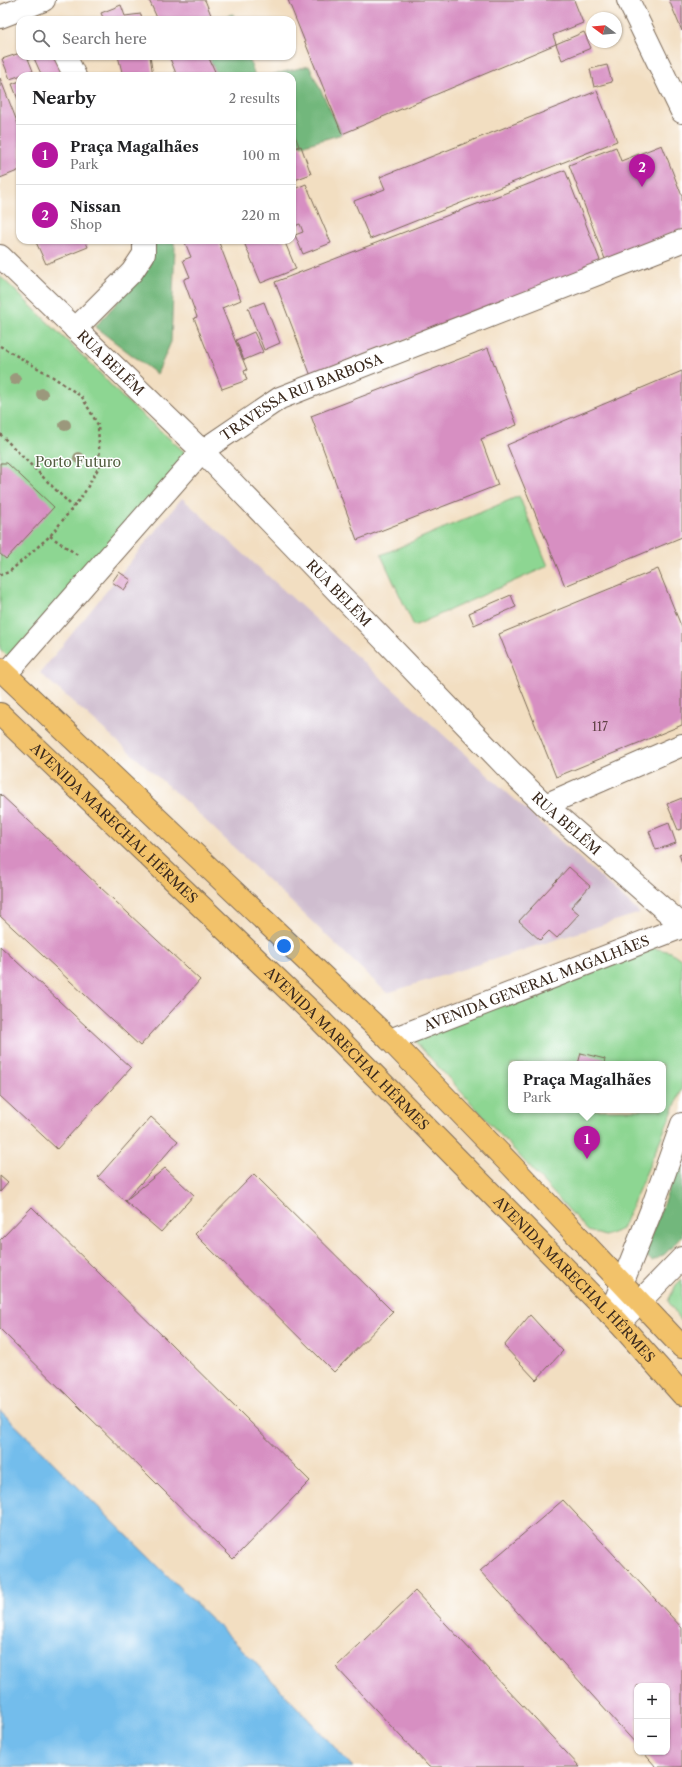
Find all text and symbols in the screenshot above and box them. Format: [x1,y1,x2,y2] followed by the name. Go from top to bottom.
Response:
[586,12,622,48] north arrow
[16,16,296,60] search box
[30,27,52,49] icon: search
[62,29,147,48] text: Search here
[32,88,96,108] text: Nearby
[229,90,280,106] text: 2 results
[70,137,199,156] text: Praça Magalhães
[42,147,48,163] text: 1
[242,147,280,163] text: 100 m
[629,154,655,187] pin: 2
[70,156,98,172] text: Park
[70,197,121,216] text: Nissan
[41,207,49,223] text: 2
[241,207,280,223] text: 220 m
[70,216,102,232] text: Shop
[73,327,148,399] street label: RUA BELÉM
[217,349,386,445] street label: TRAVESSA RUI BARBOSA
[35,453,121,471] park label: Porto Futuro
[302,556,375,630] street label: RUA BELÉM
[592,719,608,734] house number: 117
[26,738,202,907] street label: AVENIDA MARECHAL HÉRMES
[528,788,605,859] street label: RUA BELÉM
[420,931,652,1036] street label: AVENIDA GENERAL MAGALHÃES
[274,936,294,956] your location
[260,962,433,1134] street label: AVENIDA MARECHAL HÉRMES
[508,1061,666,1113] popup
[523,1070,651,1089] text: Praça Magalhães
[523,1089,551,1105] text: Park
[574,1126,600,1159] pin: 1
[489,1192,659,1366] street label: AVENIDA MARECHAL HÉRMES
[634,1683,670,1755] map controls
[634,1683,670,1719] button: +
[634,1719,670,1755] button: −

